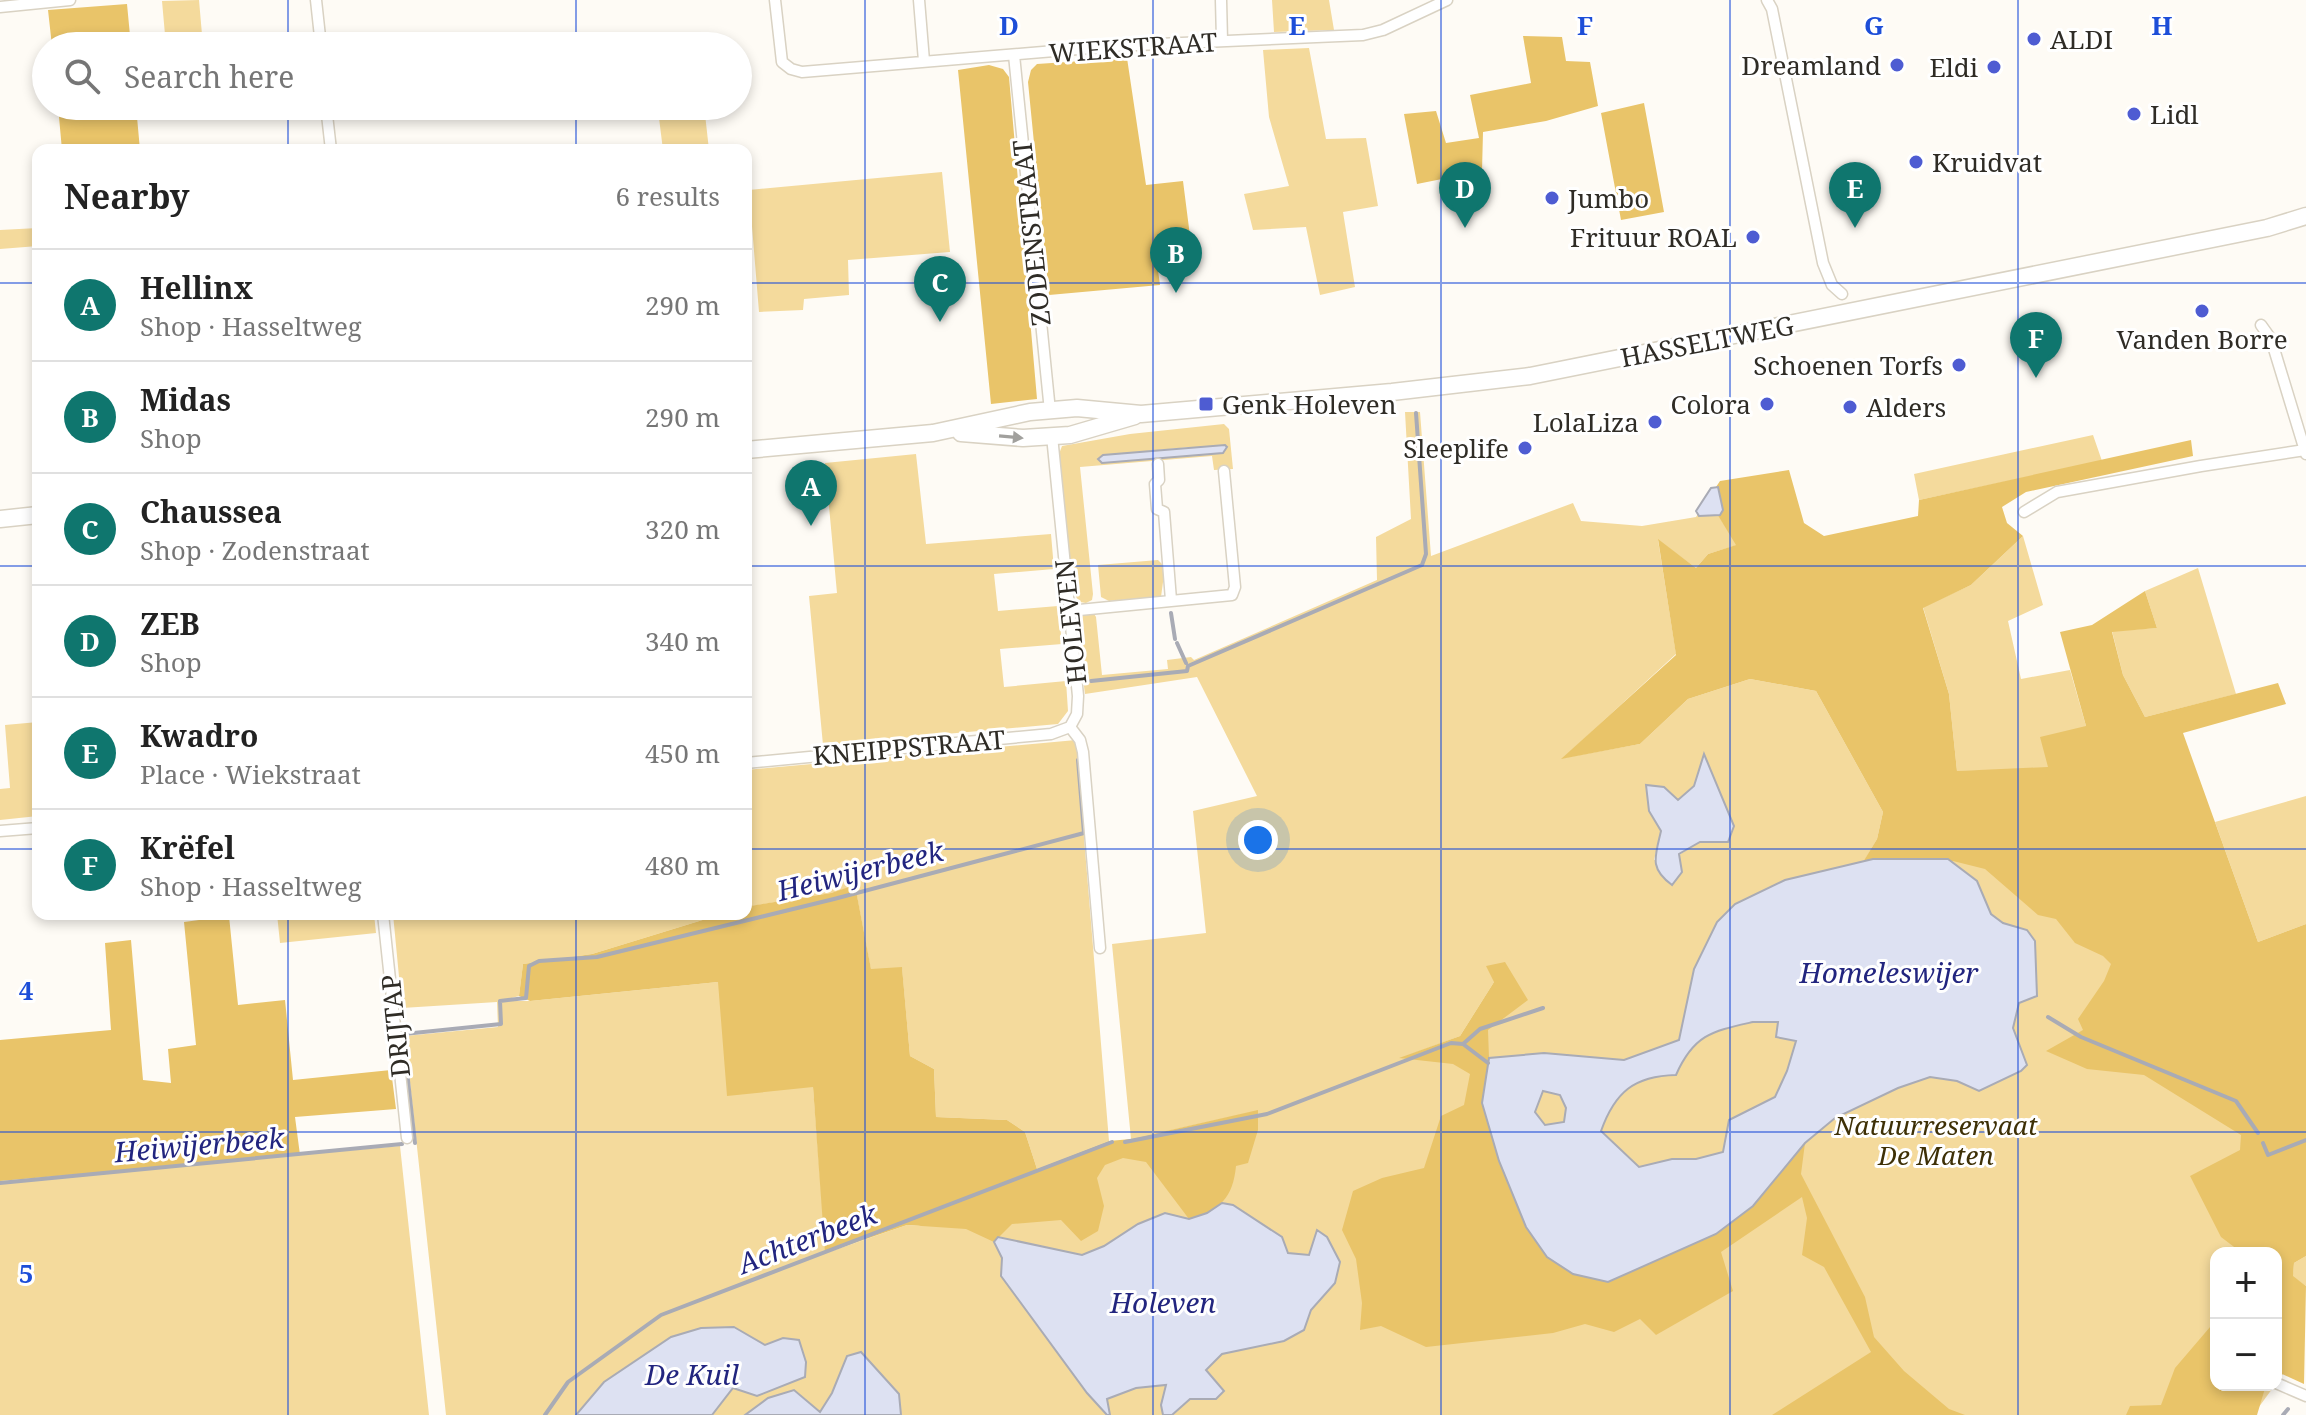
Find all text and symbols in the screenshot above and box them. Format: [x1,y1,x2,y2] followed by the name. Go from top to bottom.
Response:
[999,7,1019,43] text: D
[1289,7,1306,43] text: E
[1577,7,1593,43] text: F
[1864,7,1884,43] text: G
[2151,7,2173,43] text: H
[2050,21,2113,57] place label: ALDI
[1048,23,1219,71] street label: WIEKSTRAAT
[2025,30,2043,48] marker: ALDI
[32,32,752,120] search box
[1741,47,1881,83] place label: Dreamland
[1929,49,1978,85] place label: Eldi
[60,54,104,98] icon: search
[124,56,294,97] text: Search here
[1888,56,1906,74] marker: Dreamland
[1985,58,2003,76] marker: Eldi
[2150,96,2199,132] place label: Lidl
[2125,105,2143,123] marker: Lidl
[1003,138,1059,328] street label: ZODENSTRAAT
[1932,144,2042,180] place label: Kruidvat
[1907,153,1925,171] marker: Kruidvat
[1439,162,1491,228] pin: D
[1829,162,1881,228] pin: E
[64,173,190,219] text: Nearby
[615,178,720,214] text: 6 results
[1567,180,1649,216] place label: Jumbo
[1543,189,1561,207] marker: Jumbo
[1570,219,1737,255] place label: Frituur ROAL
[1150,227,1202,293] pin: B
[1744,228,1762,246] marker: Frituur ROAL
[914,256,966,322] pin: C
[140,267,253,308] text: Hellinx
[80,287,100,323] text: A
[645,287,720,323] text: 290 m
[2193,302,2211,320] marker: Vanden Borre
[1617,306,1797,375] street label: HASSELTWEG
[140,308,362,344] text: Shop · Hasseltweg
[2010,312,2062,378] pin: F
[2116,321,2288,357] place label: Vanden Borre
[1753,347,1943,383] place label: Schoenen Torfs
[1950,356,1968,374] marker: Schoenen Torfs
[140,379,231,420] text: Midas
[1222,386,1397,422] place label: Genk Holeven
[1671,386,1751,422] place label: Colora
[1866,389,1946,425] place label: Alders
[1197,395,1215,413] marker: Genk Holeven
[1758,395,1776,413] marker: Colora
[1841,398,1859,416] marker: Alders
[81,399,99,435] text: B
[645,399,720,435] text: 290 m
[1533,404,1639,440] place label: LolaLiza
[1646,413,1664,431] marker: LolaLiza
[140,420,202,456] text: Shop
[1403,430,1509,466] place label: Sleeplife
[999,431,1024,444] one-way arrow
[1516,439,1534,457] marker: Sleeplife
[785,460,837,526] pin: A
[140,491,282,532] text: Chaussea
[81,511,99,547] text: C
[645,511,720,547] text: 320 m
[140,532,370,568] text: Shop · Zodenstraat
[1046,558,1094,686] street label: HOLEVEN
[140,603,200,644] text: ZEB
[80,623,100,659] text: D
[645,623,720,659] text: 340 m
[140,644,202,680] text: Shop
[140,715,258,756] text: Kwadro
[811,721,1007,773] street label: KNEIPPSTRAAT
[82,735,98,771] text: E
[645,735,720,771] text: 450 m
[140,756,361,792] text: Place · Wiekstraat
[1238,820,1278,860] your location
[140,827,235,868] text: Krëfel
[772,831,948,909] water label: Heiwijerbeek
[82,847,98,883] text: F
[645,847,720,883] text: 480 m
[140,868,362,904] text: Shop · Hasseltweg
[1799,953,1979,991] water label: Homeleswijer
[19,972,34,1008] text: 4
[372,973,418,1079] street label: DRIJTAP
[1834,1107,2038,1173] park label: Natuurreservaat De Maten
[112,1118,287,1170] water label: Heiwijerbeek
[730,1194,883,1283] water label: Achterbeek
[2210,1247,2282,1391] map controls
[2210,1247,2282,1319] button: +
[19,1255,33,1291] text: 5
[1109,1283,1216,1321] water label: Holeven
[2210,1319,2282,1391] button: −
[644,1355,740,1393] water label: De Kuil

